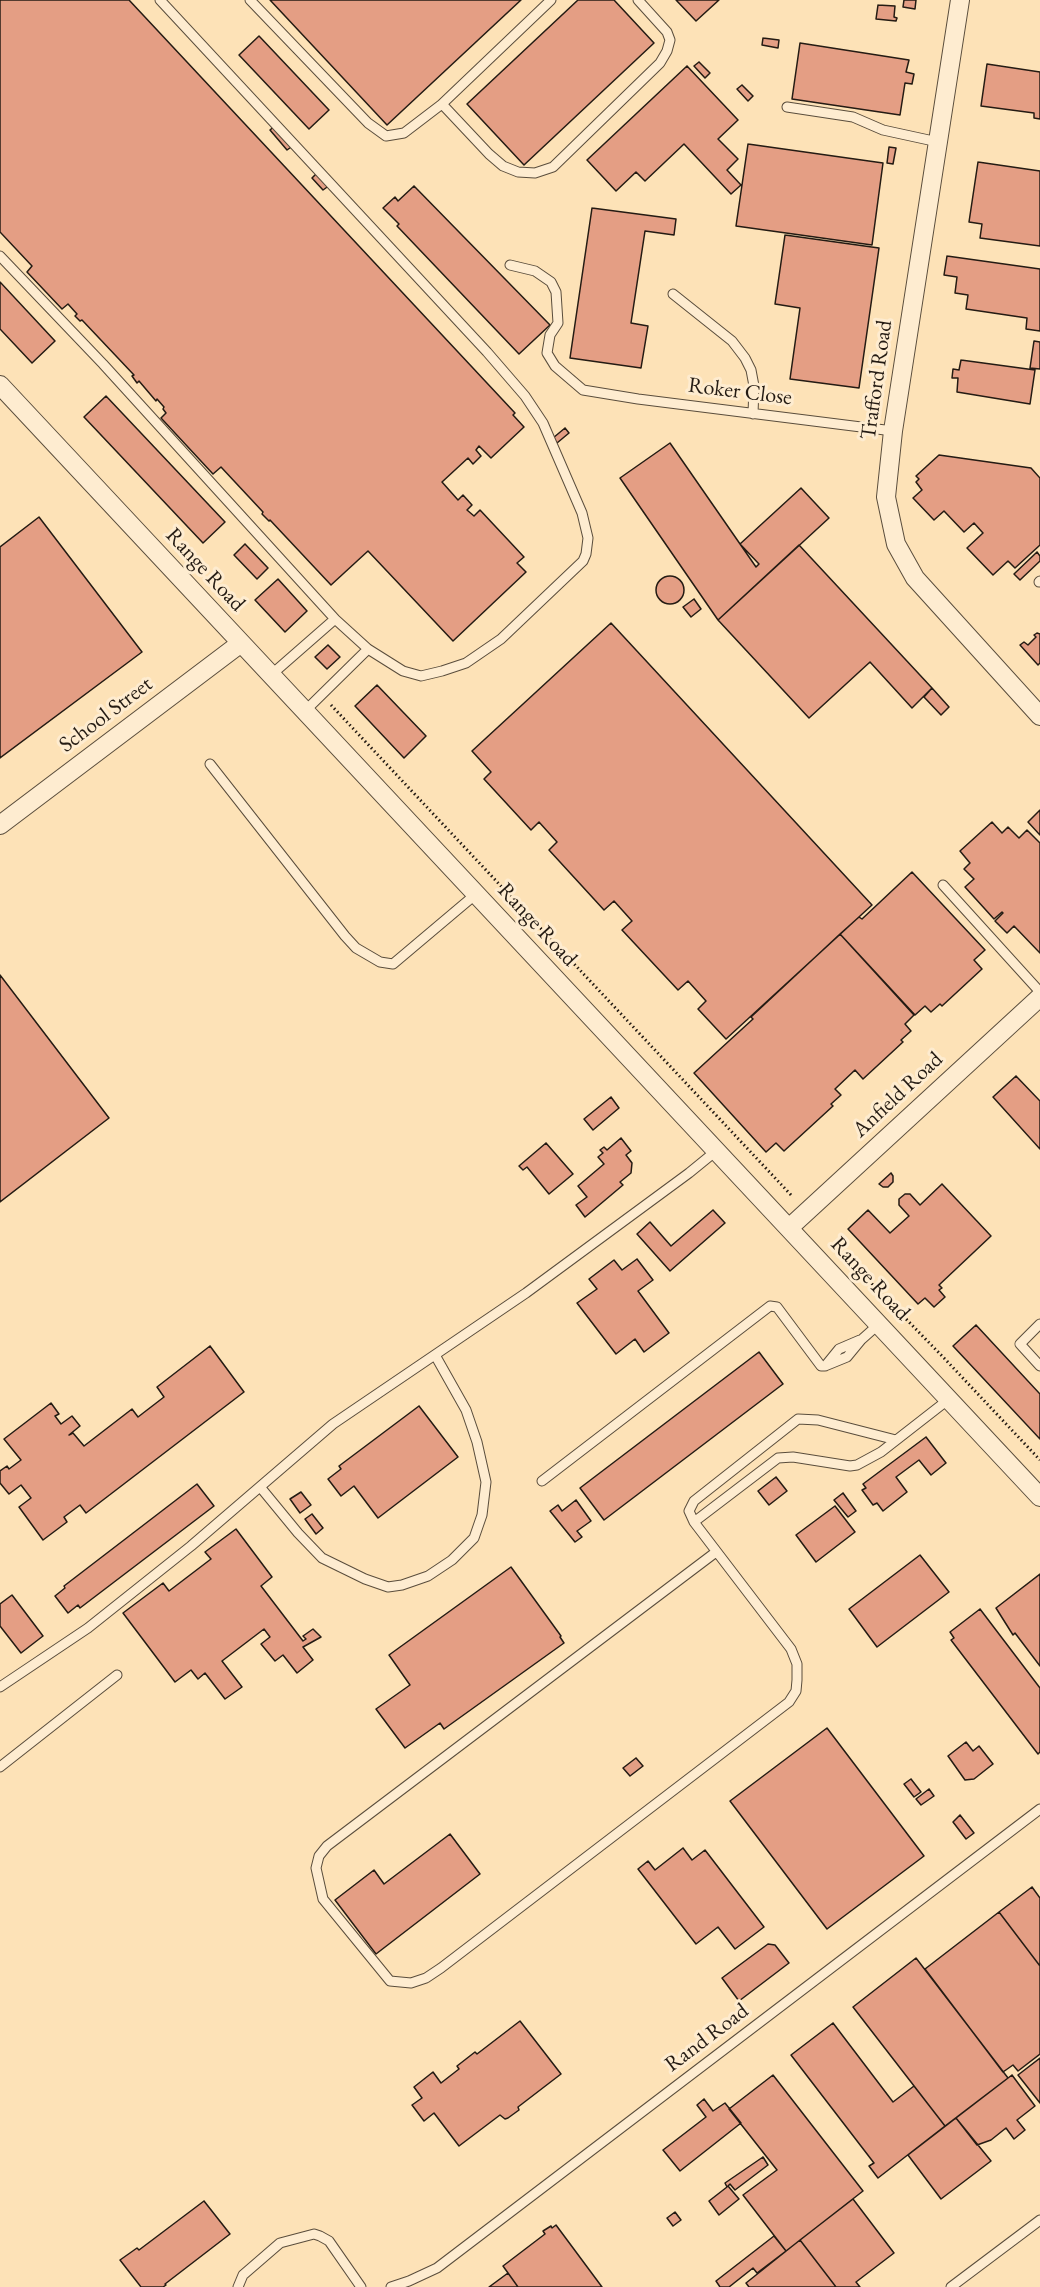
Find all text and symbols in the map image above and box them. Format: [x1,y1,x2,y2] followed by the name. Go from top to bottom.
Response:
[856,318,898,442] street label: Trafford Road
[687,373,793,411] street label: Roker Close
[160,523,250,617] street label: Range Road
[54,671,158,759] street label: School Street
[492,878,582,972] street label: Range Road
[847,1047,949,1143] street label: Anfield Road
[825,1232,915,1326] street label: Range Road
[660,1998,754,2078] street label: Rand Road

